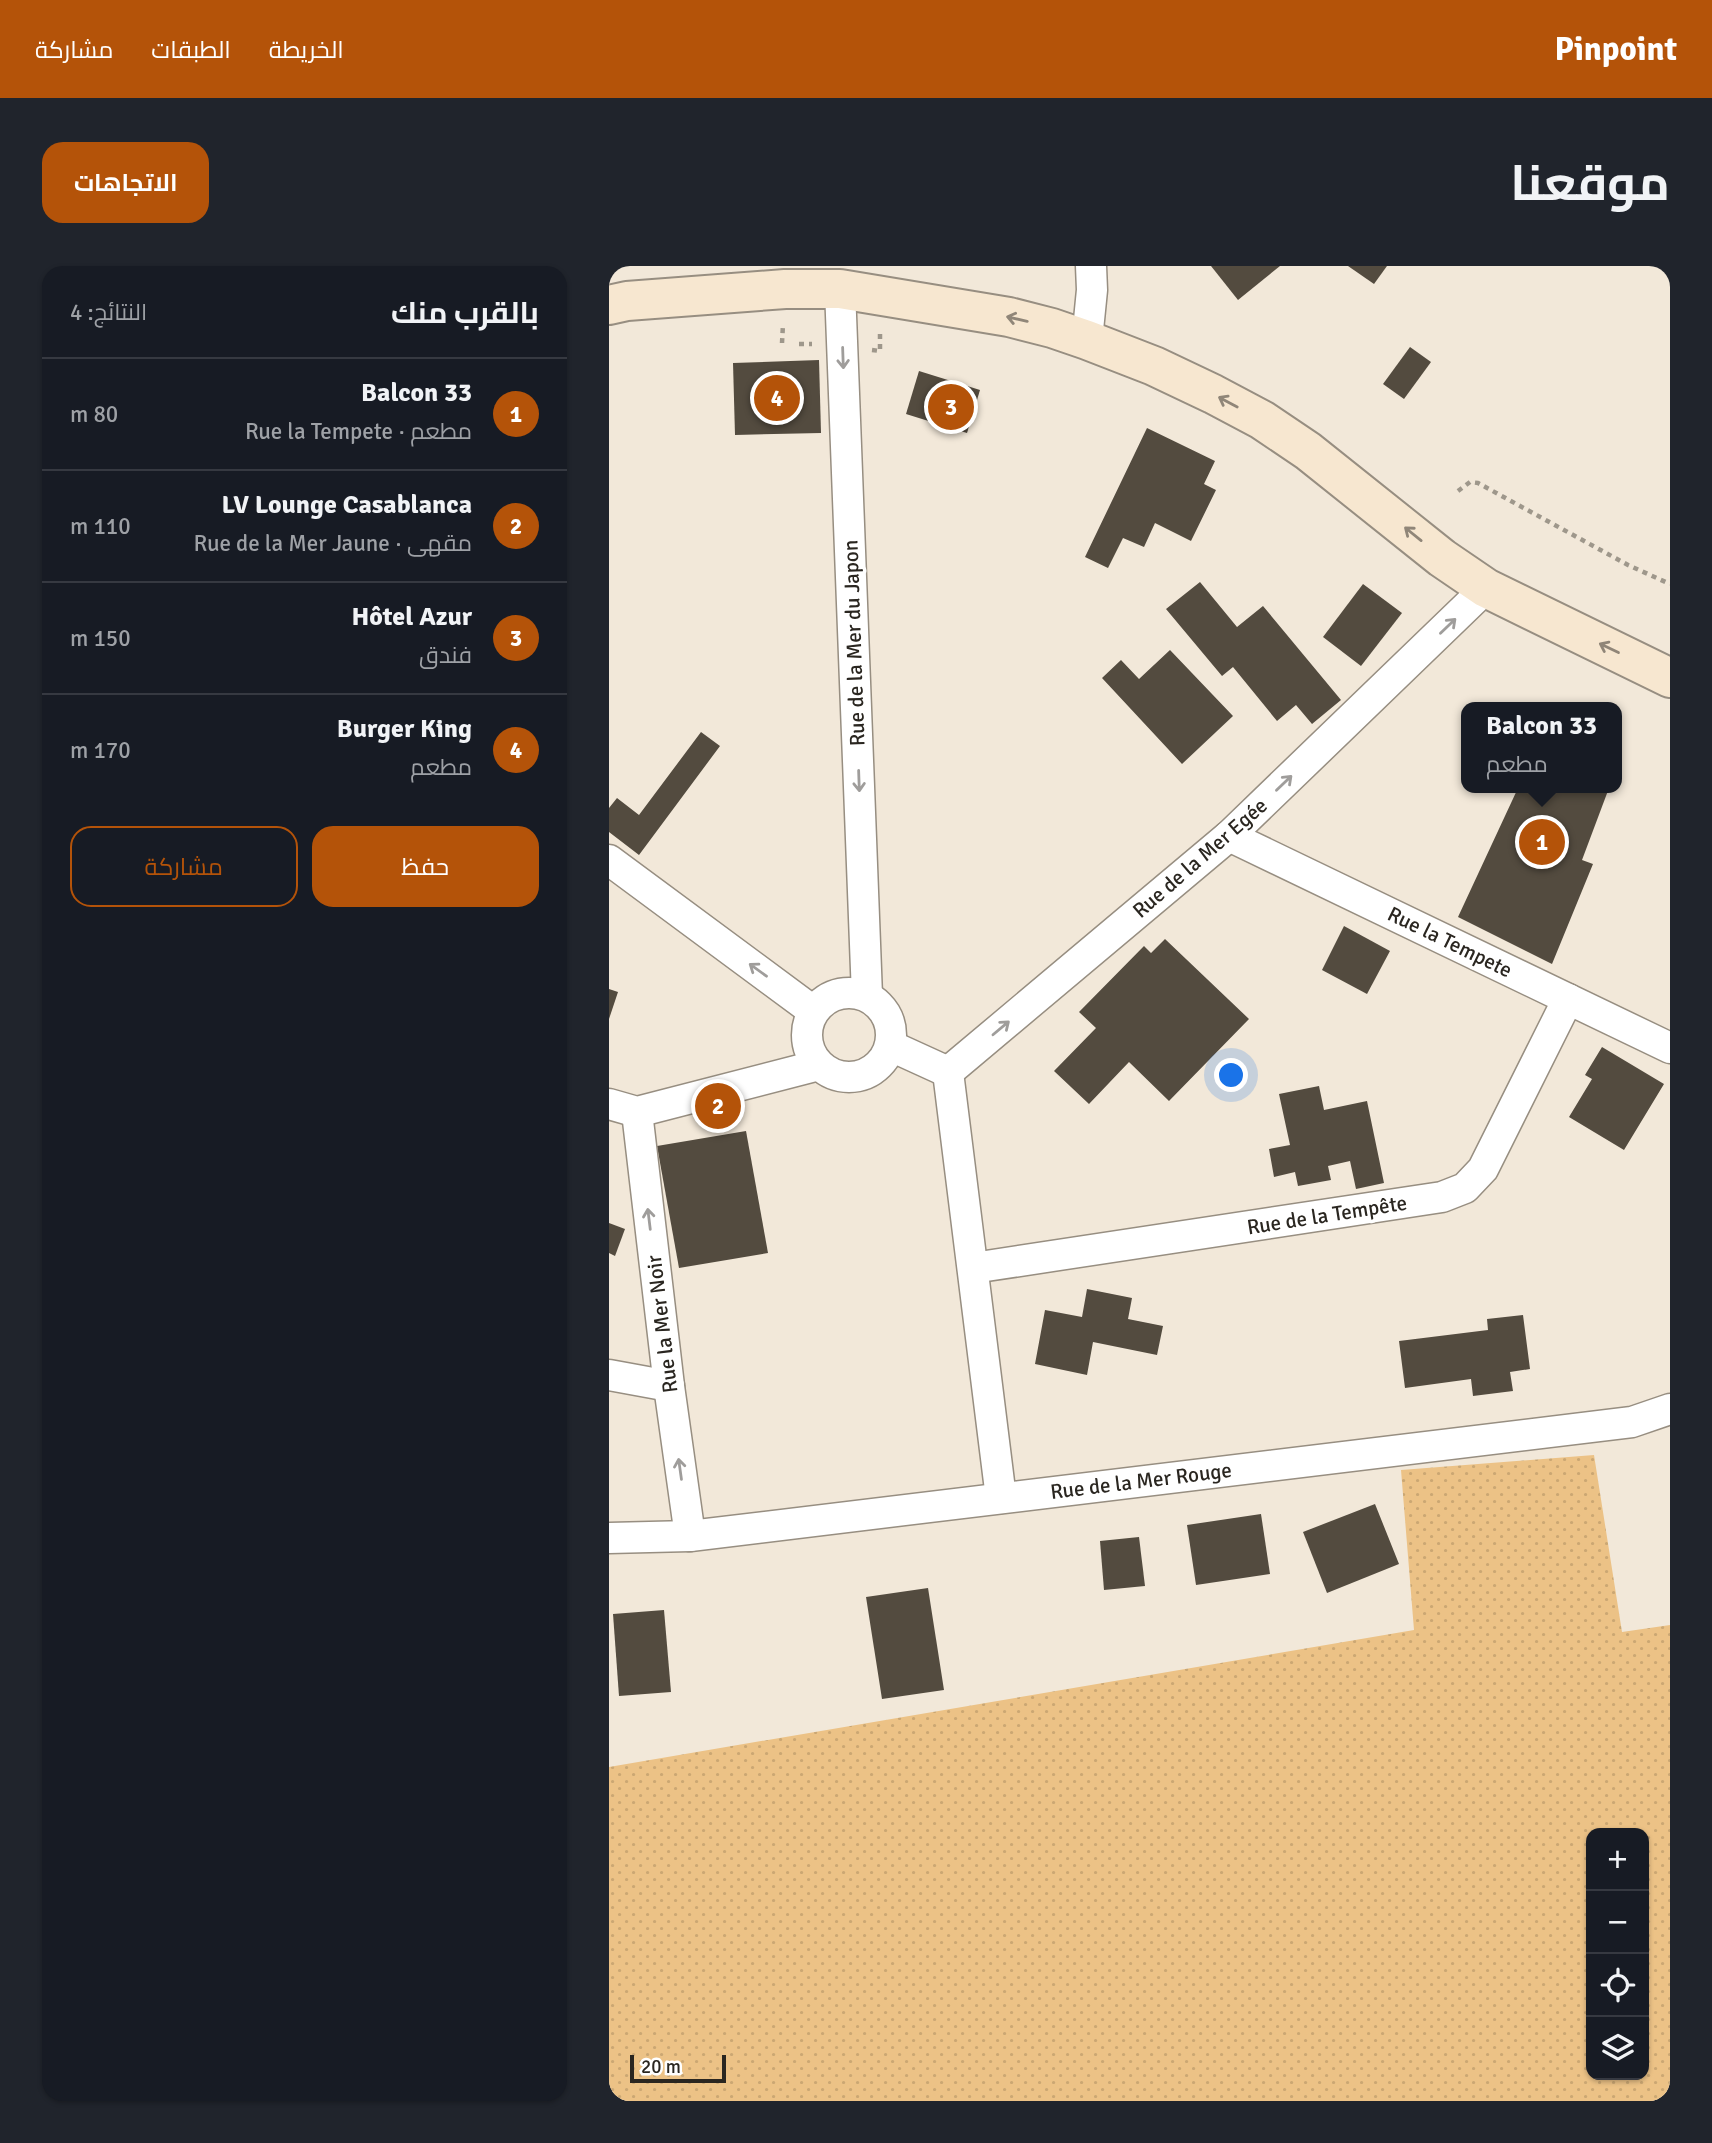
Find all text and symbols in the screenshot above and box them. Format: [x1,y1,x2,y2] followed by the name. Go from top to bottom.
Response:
[1554,29,1677,70] text: Pinpoint
[35,35,113,65] text: مشاركة
[151,35,231,65] text: الطبقات
[269,35,344,65] text: الخريطة
[42,142,209,223] button: الاتجاهات
[1510,154,1670,214] text: موقعنا
[391,295,539,332] text: بالقرب منك
[70,298,147,327] text: النتائج: 4
[1006,312,1029,326] one-way arrow
[836,346,849,369] one-way arrow
[754,372,800,424] pin: 4
[361,377,472,409] text: Balcon 33
[928,381,974,433] pin: 3
[1218,395,1239,408] one-way arrow
[70,400,118,429] text: 80 m
[510,400,522,429] text: 1
[245,417,472,446] text: مطعم · Rue la Tempete
[221,489,472,521] text: LV Lounge Casablanca
[70,512,131,541] text: 110 m
[510,512,522,541] text: 2
[1404,526,1422,542] one-way arrow
[194,529,472,558] text: مقهى · Rue de la Mer Jaune
[837,539,871,747] street label: Rue de la Mer du Japon
[351,601,472,633] text: Hôtel Azur
[1439,617,1456,634] one-way arrow
[70,624,131,653] text: 150 m
[510,624,522,653] text: 3
[1599,640,1620,654] one-way arrow
[419,641,472,670] text: فندق
[1461,702,1622,793] popup
[1486,710,1597,742] text: Balcon 33
[337,713,472,745] text: Burger King
[70,736,131,765] text: 170 m
[510,736,522,765] text: 4
[1486,750,1548,779] text: مطعم
[410,753,472,782] text: مطعم
[852,769,865,792] one-way arrow
[1275,775,1292,792] one-way arrow
[1127,792,1273,924] street label: Rue de la Mer Egée
[1519,816,1565,868] pin: 1
[70,826,298,907] button: مشاركة
[312,826,539,907] button: حفظ
[1383,901,1517,983] street label: Rue la Tempete
[750,963,768,978] one-way arrow
[991,1020,1009,1036] one-way arrow
[1214,1058,1248,1092] your location
[695,1080,741,1132] pin: 2
[1245,1190,1409,1240] street label: Rue de la Tempête
[643,1208,656,1231] one-way arrow
[641,1253,683,1394] street label: Rue la Mer Noir
[1049,1457,1233,1505] street label: Rue de la Mer Rouge
[674,1458,687,1481] one-way arrow
[1586,1828,1649,2080] map controls
[1586,1828,1649,1891] button: +
[1586,1891,1649,1954] button: −
[1586,1954,1649,2017] button: locate
[1586,2017,1649,2080] button: layers
[630,2052,726,2084] scale bar
[641,2055,681,2079] text: 20 m

